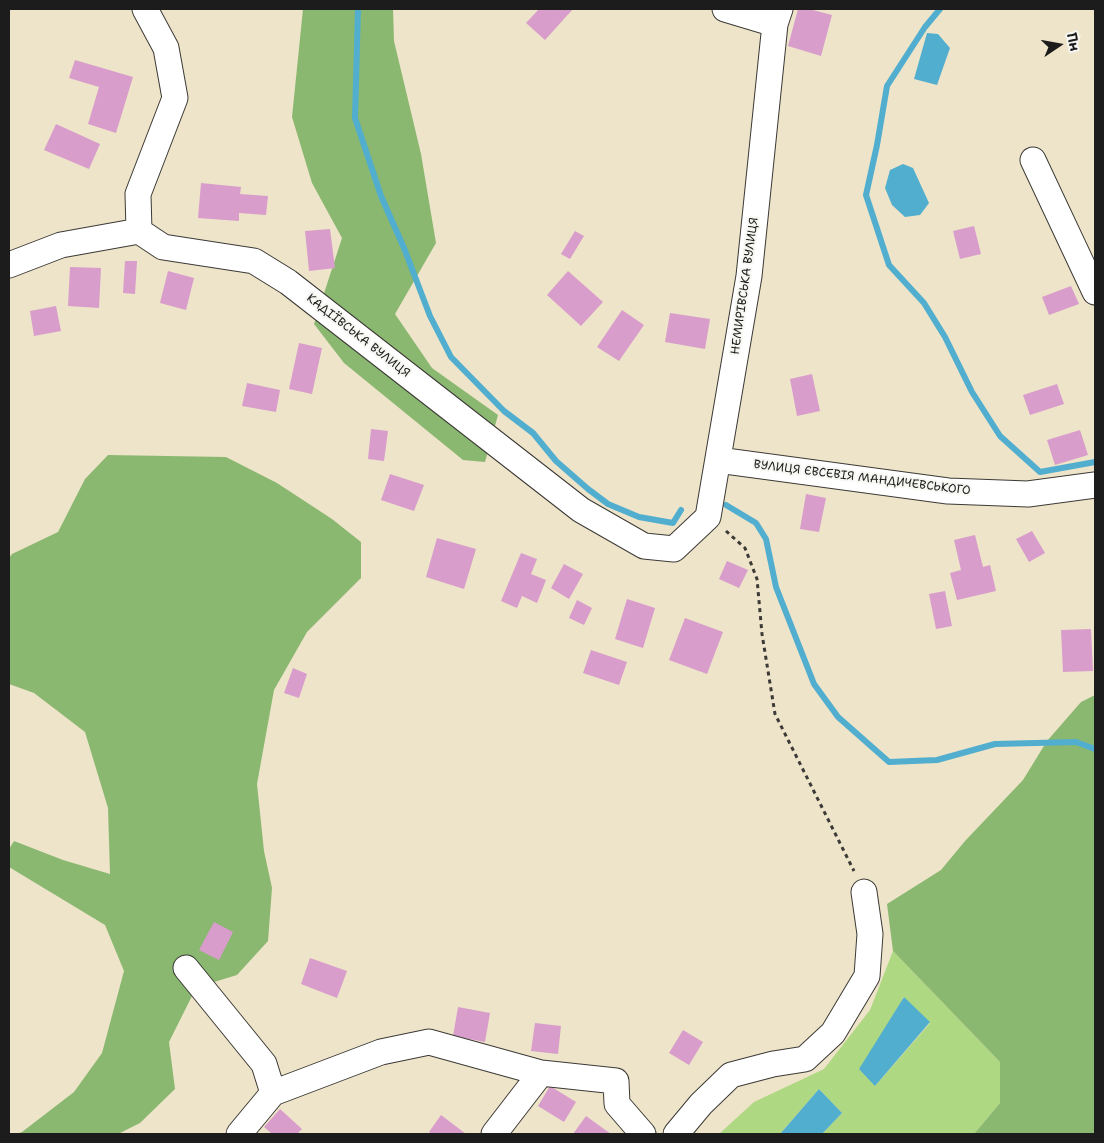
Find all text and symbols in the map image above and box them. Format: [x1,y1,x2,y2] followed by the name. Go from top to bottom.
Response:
[1034,20,1084,70] north arrow
[1063,31,1084,53] text: Пн
[728,216,762,356] street label: НЕМИРІВСЬКА ВУЛИЦЯ
[303,291,413,381] street label: КАДІЇВСЬКА ВУЛИЦЯ
[753,458,971,498] street label: ВУЛИЦЯ ЄВСЕВІЯ МАНДИЧЕВСЬКОГО

